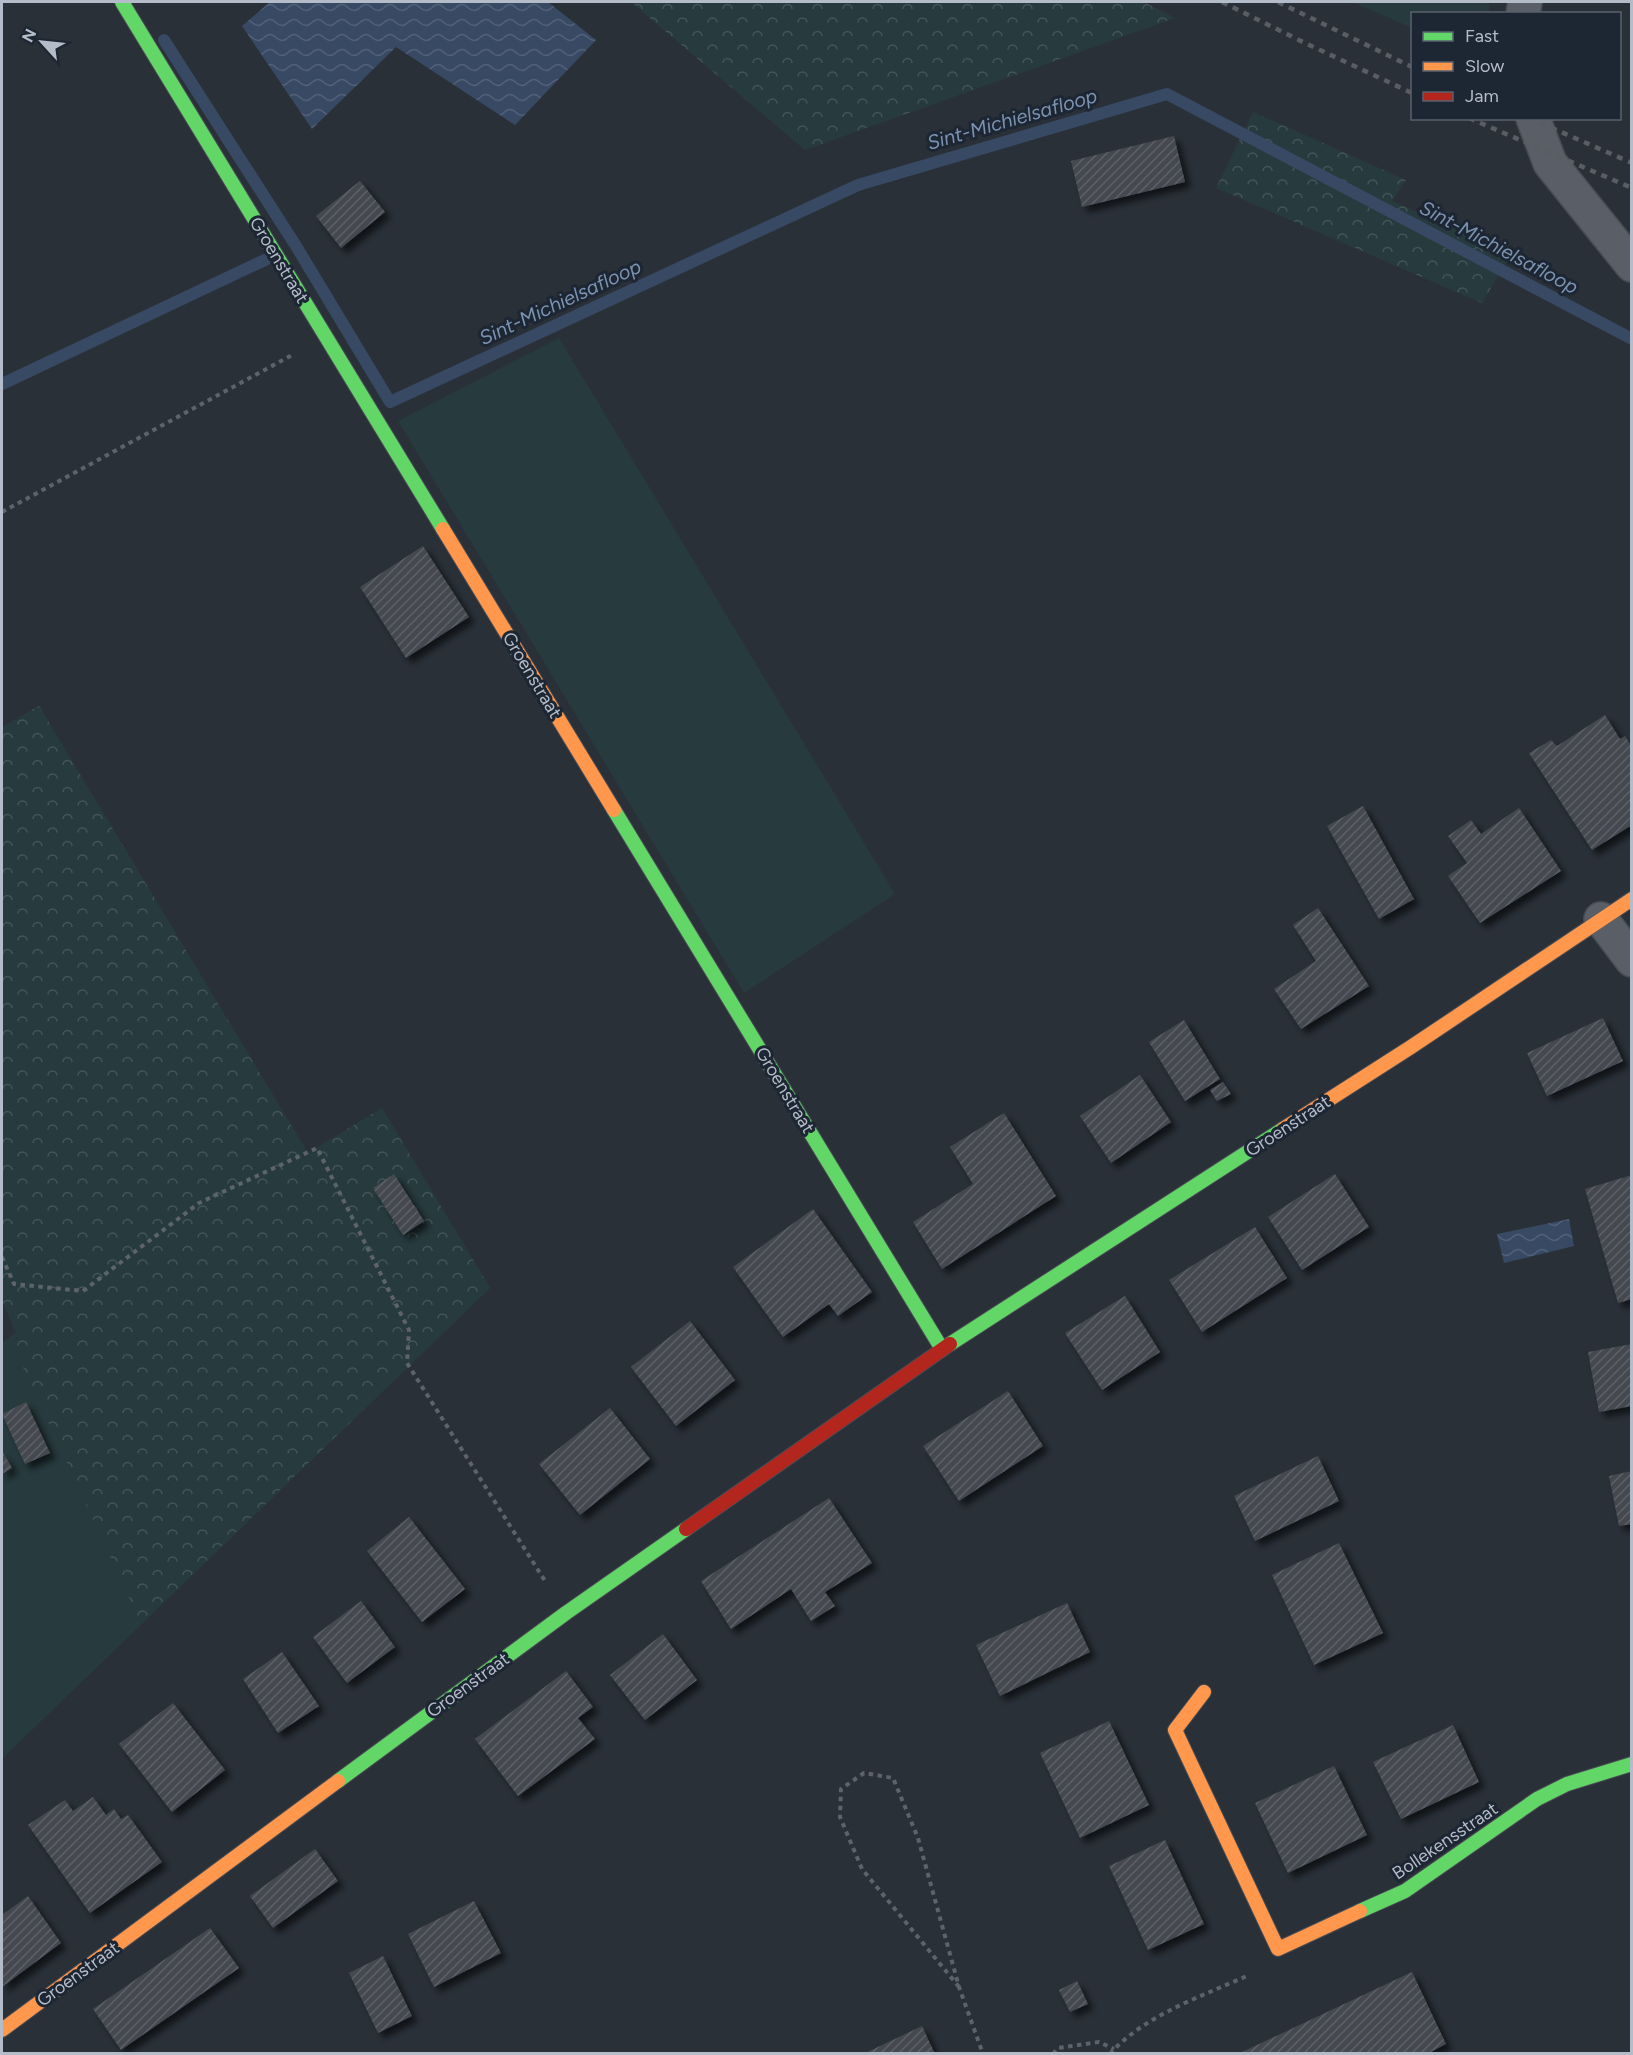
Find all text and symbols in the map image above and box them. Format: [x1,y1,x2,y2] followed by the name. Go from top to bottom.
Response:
[12,12,72,72] north arrow
[1411,12,1621,120] legend
[1465,25,1499,47] text: Fast
[18,26,40,45] text: N
[1465,55,1504,77] text: Slow
[924,83,1100,155] water label: Sint-Michielsafloop
[1465,85,1499,107] text: Jam
[1416,195,1582,299] water label: Sint-Michielsafloop
[245,213,313,307] street label: Groenstraat
[475,254,645,350] water label: Sint-Michielsafloop
[498,628,566,722] street label: Groenstraat
[751,1043,819,1137] street label: Groenstraat
[1242,1090,1335,1162] street label: Groenstraat
[422,1648,514,1722] street label: Groenstraat
[1388,1798,1502,1884] street label: Bollekensstraat
[32,1937,124,2011] street label: Groenstraat

